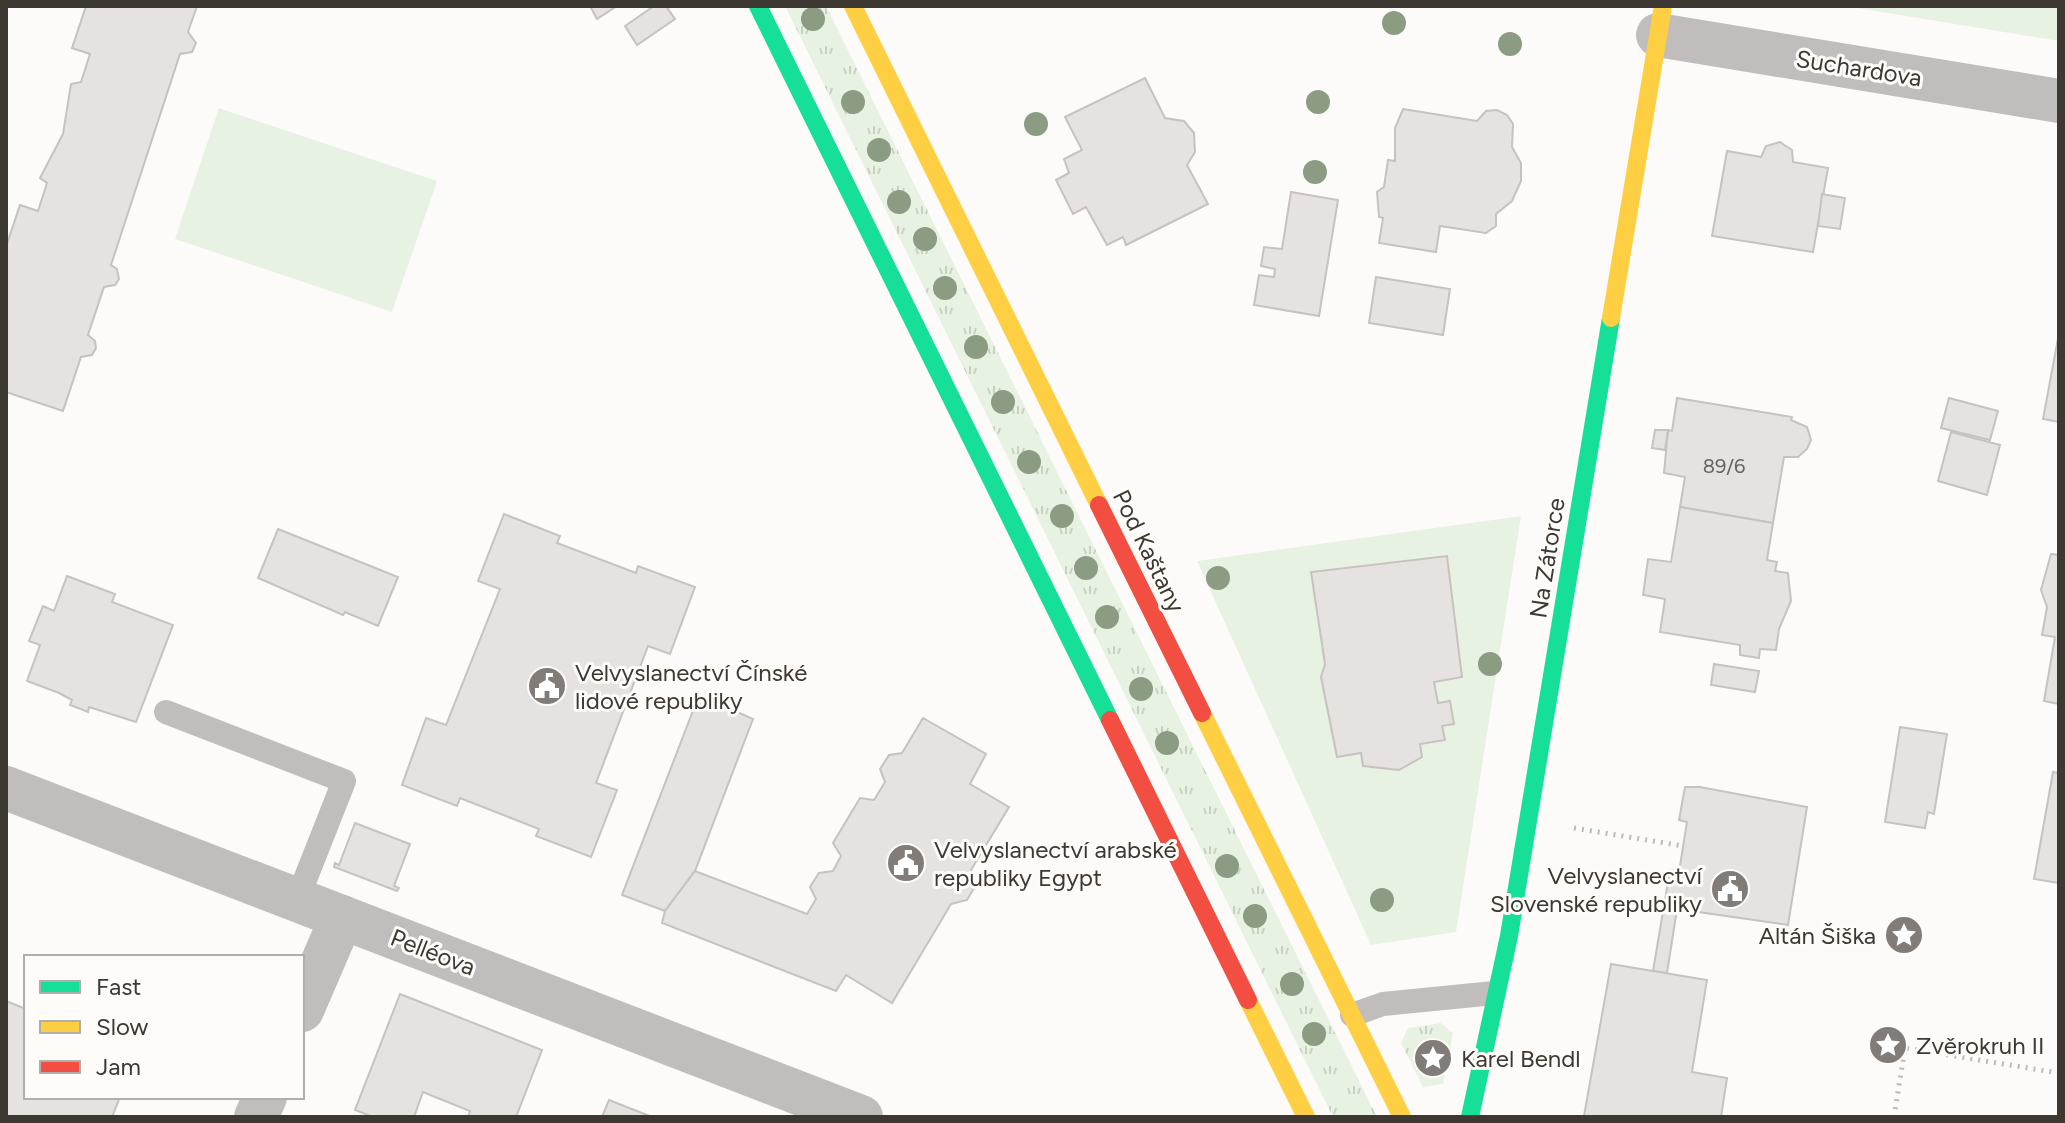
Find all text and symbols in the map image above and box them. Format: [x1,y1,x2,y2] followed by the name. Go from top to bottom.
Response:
[1794,44,1924,92] street label: Suchardova
[1703,454,1745,478] house number: 89/6
[1107,485,1191,617] street label: Pod Kaštany
[1523,496,1571,620] street label: Na Zátorce
[575,658,807,715] place label: Velvyslanectví Čínské lidové republiky
[526,665,568,707] public building icon: Velvyslanectví Čínské lidové republiky
[934,835,1177,892] place label: Velvyslanectví arabské republiky Egypt
[885,842,927,884] public building icon: Velvyslanectví arabské republiky Egypt
[1490,861,1703,918] place label: Velvyslanectví Slovenské republiky
[1709,868,1751,910] public building icon: Velvyslanectví Slovenské republiky
[1883,914,1925,956] place icon: Altán Šiška
[1759,921,1876,950] place label: Altán Šiška
[386,923,480,981] street label: Pelléova
[24,955,304,1099] legend
[96,972,141,1001] text: Fast
[96,1012,149,1041] text: Slow
[1867,1024,1909,1066] place icon: Zvěrokruh II
[1916,1031,2045,1060] place label: Zvěrokruh II
[1412,1037,1454,1079] place icon: Karel Bendl
[1461,1044,1581,1073] place label: Karel Bendl
[96,1052,141,1081] text: Jam

